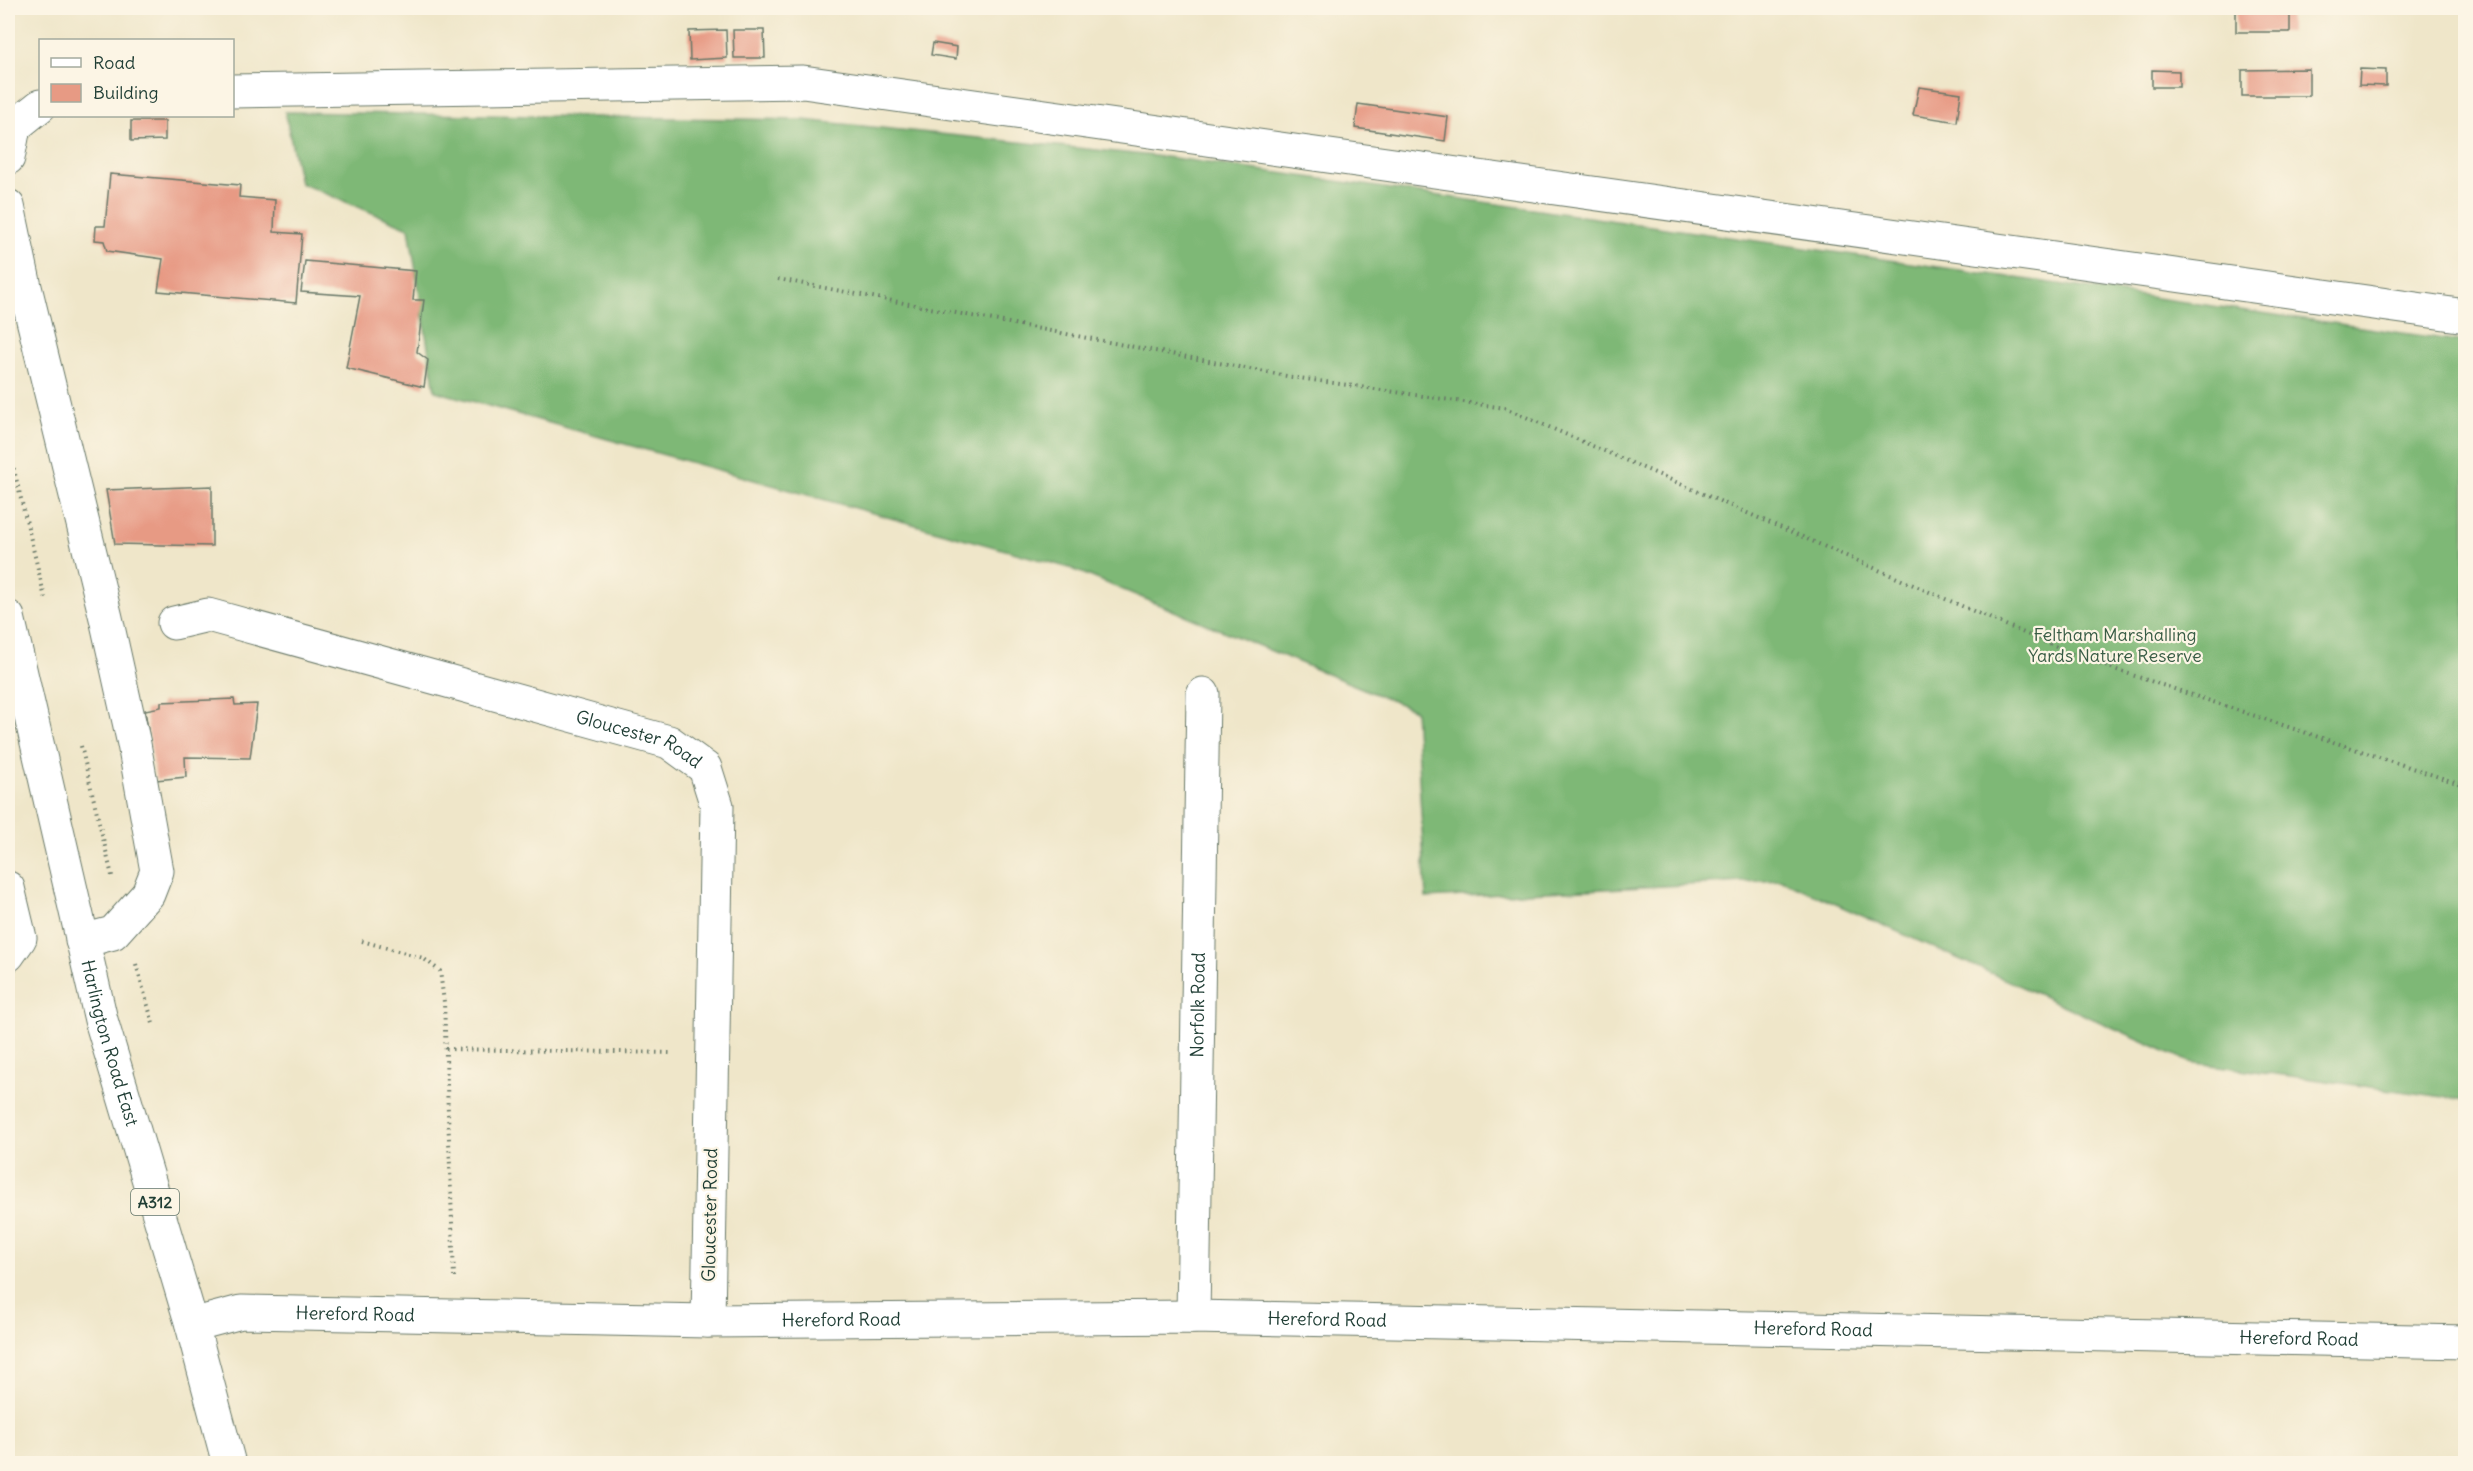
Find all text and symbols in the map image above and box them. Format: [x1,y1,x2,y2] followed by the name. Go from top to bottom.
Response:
[39,39,234,117] legend
[93,51,136,74] text: Road
[93,81,158,104] text: Building
[2028,623,2202,667] park label: Feltham Marshalling Yards Nature Reserve
[574,705,707,773] street label: Gloucester Road
[1185,952,1210,1058] street label: Norfolk Road
[76,958,144,1129] street label: Harlington Road East
[697,1148,722,1282] street label: Gloucester Road
[131,1189,179,1215] road number: A312
[296,1301,415,1326] street label: Hereford Road
[1267,1306,1387,1332] street label: Hereford Road
[782,1307,901,1331] street label: Hereford Road
[1753,1316,1873,1341] street label: Hereford Road
[2239,1326,2359,1351] street label: Hereford Road

